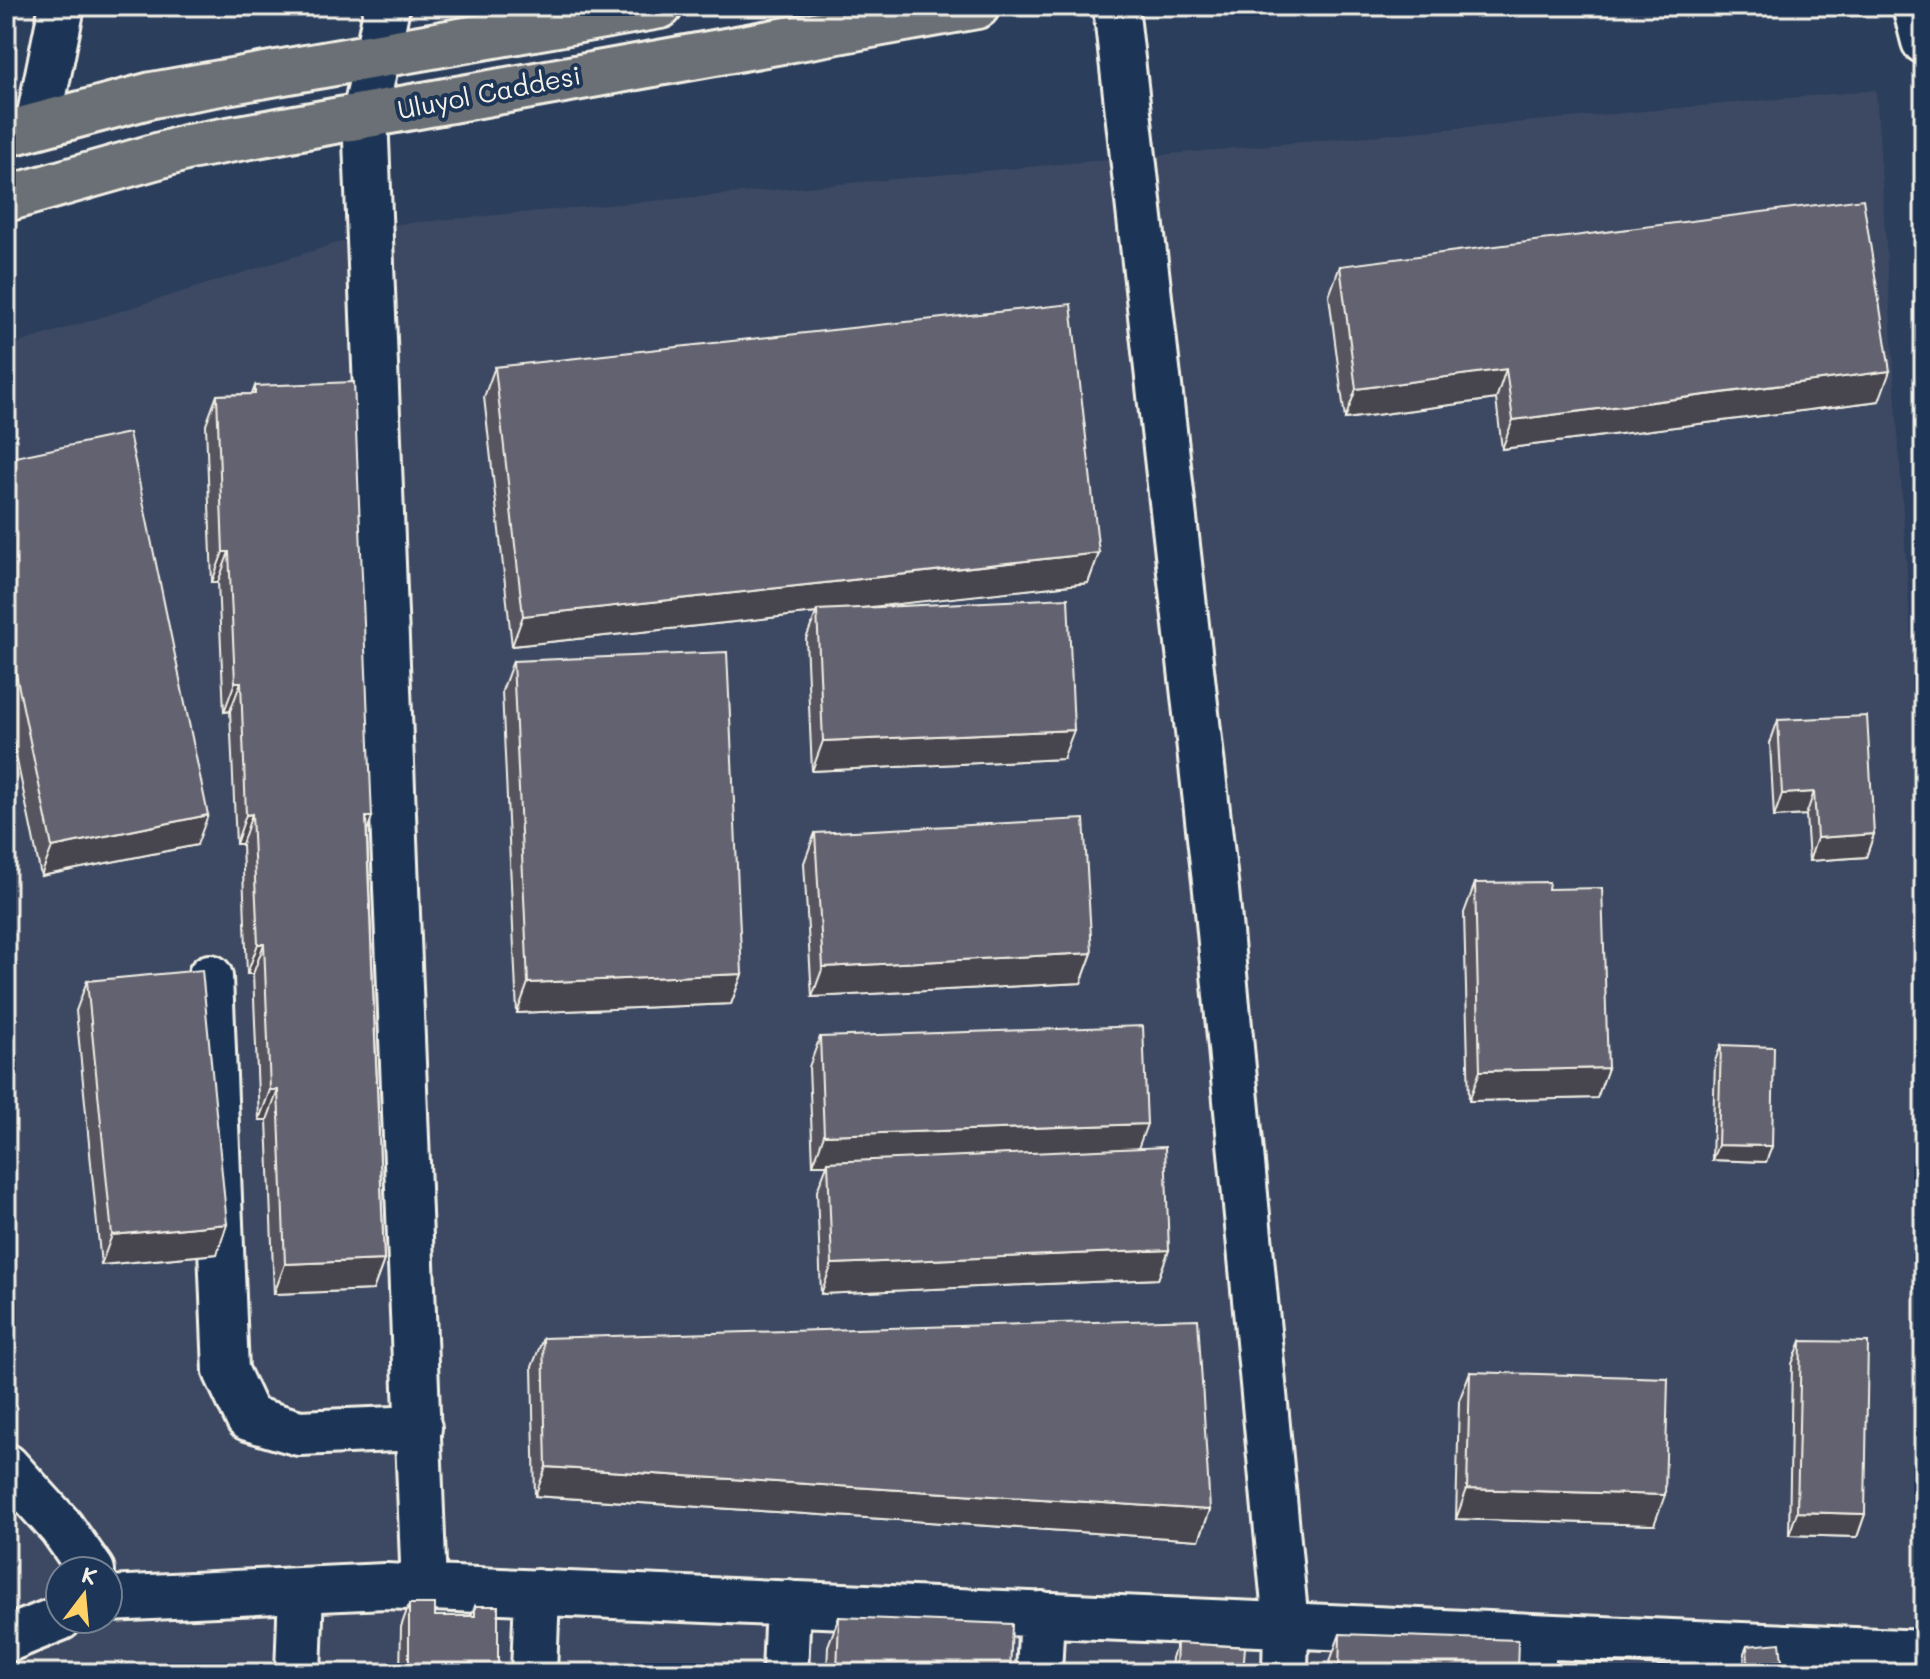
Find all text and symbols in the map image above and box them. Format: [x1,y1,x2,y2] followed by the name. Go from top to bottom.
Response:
[394,58,584,126] street label: Uluyol Caddesi
[44,1555,124,1635] north arrow
[79,1559,101,1591] text: K

